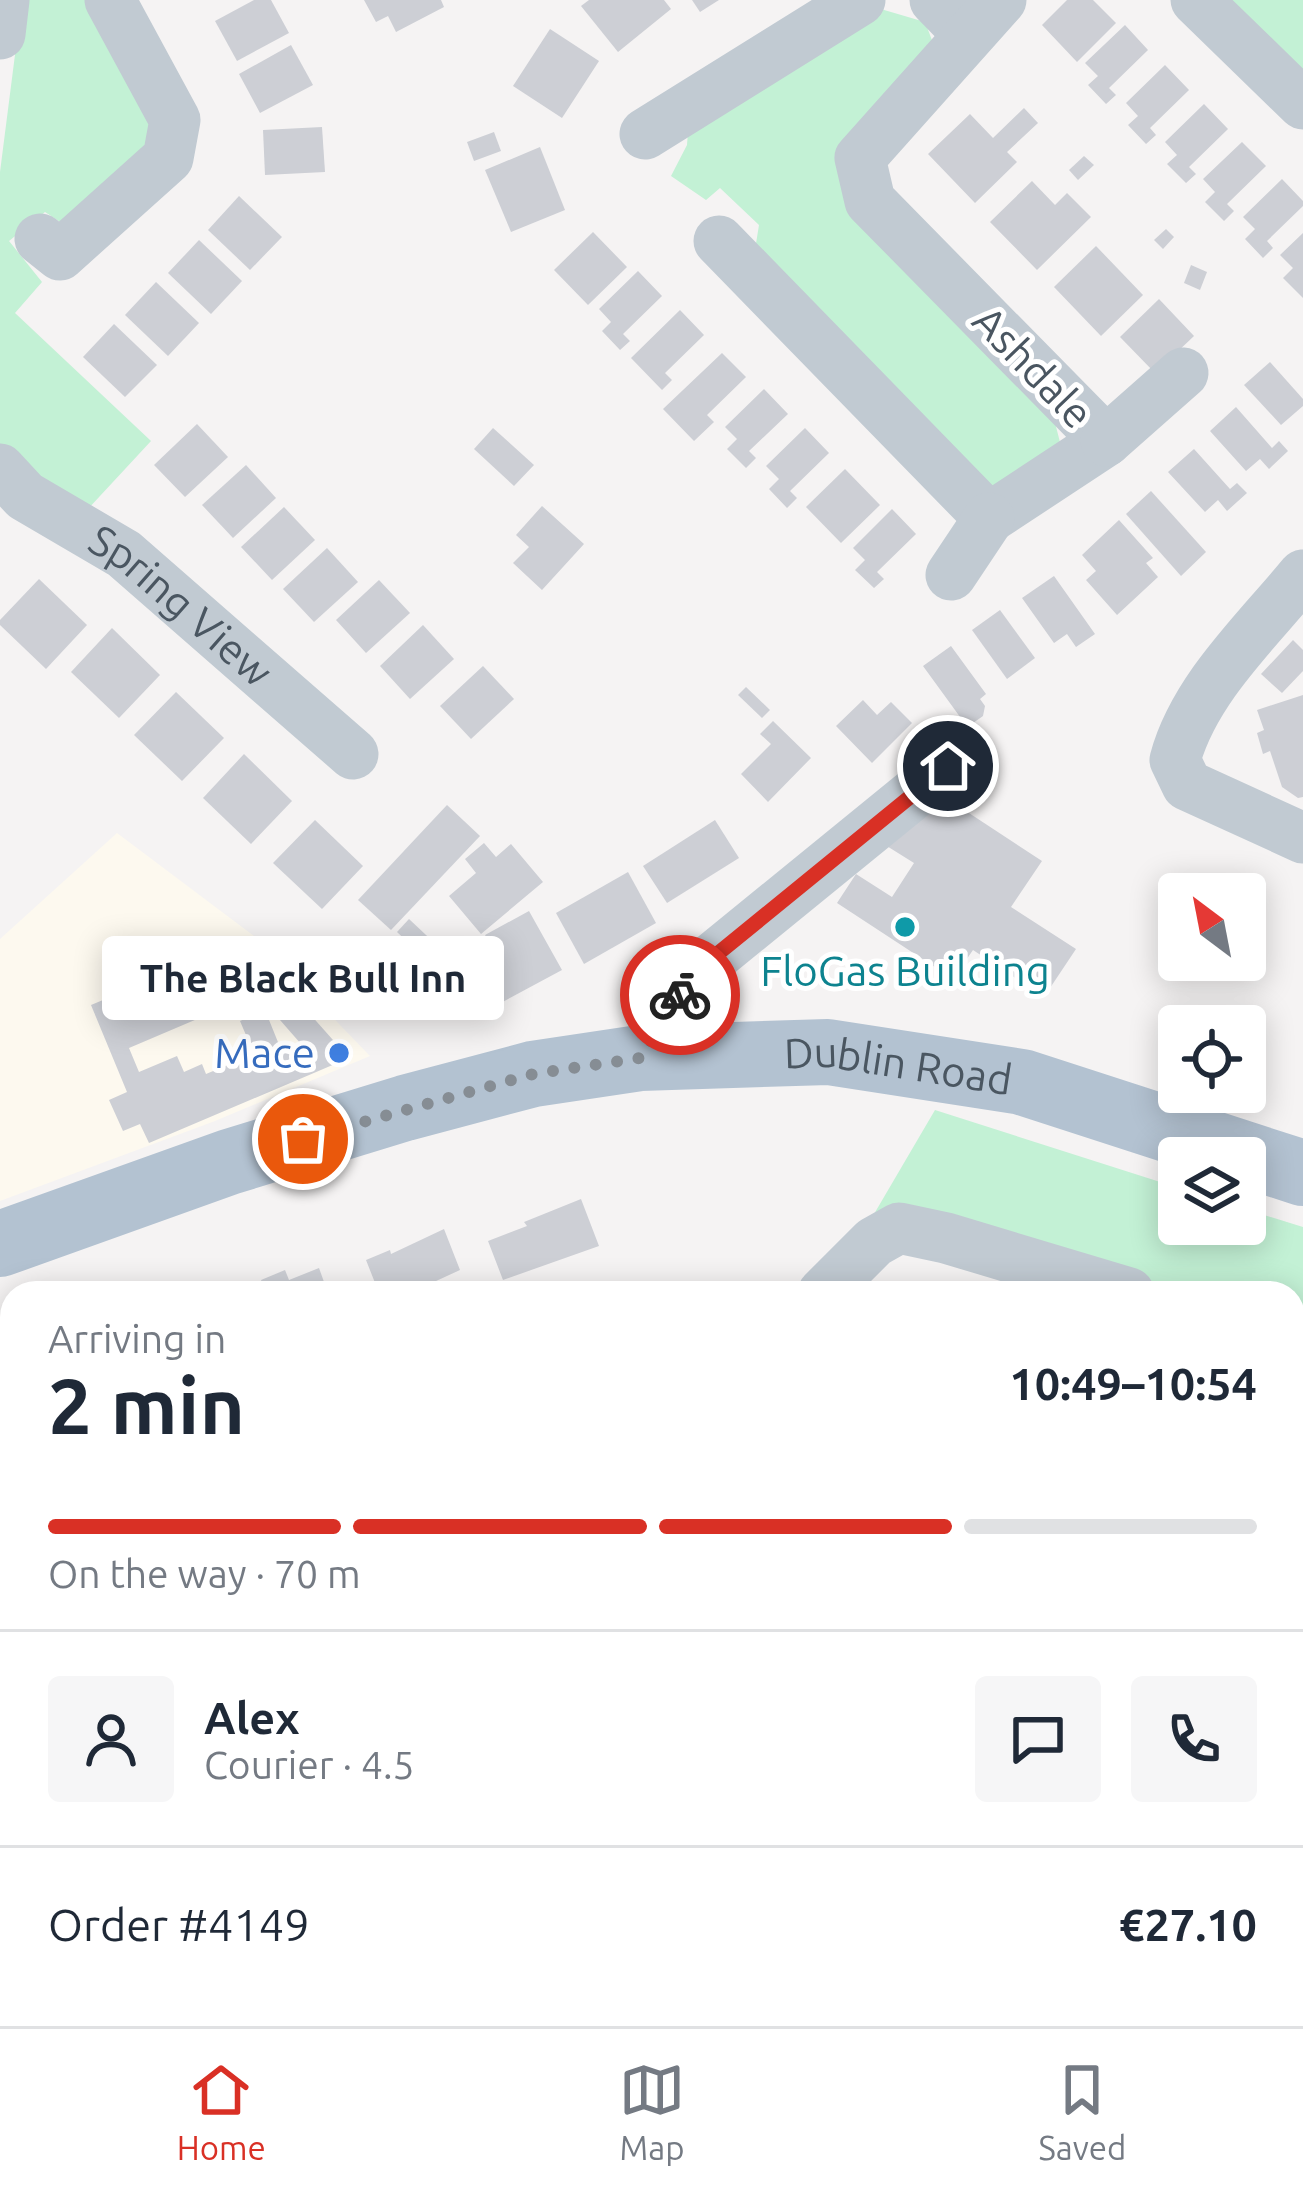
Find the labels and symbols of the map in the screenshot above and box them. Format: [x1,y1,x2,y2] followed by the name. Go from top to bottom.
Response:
[964,296,1103,437] street label: Ashdale
[81,515,282,695] street label: Spring View
[897,715,999,817] pin
[1158,873,1266,981] north arrow
[892,914,918,940] marker: FloGas Building
[102,935,504,1019] callout: The Black Bull Inn
[620,935,740,1055] courier
[760,947,1050,994] place label: FloGas Building
[783,1028,1015,1103] street label: Dublin Road
[214,1029,315,1076] place label: Mace
[326,1040,352,1066] marker: Mace
[252,1088,354,1190] pin

